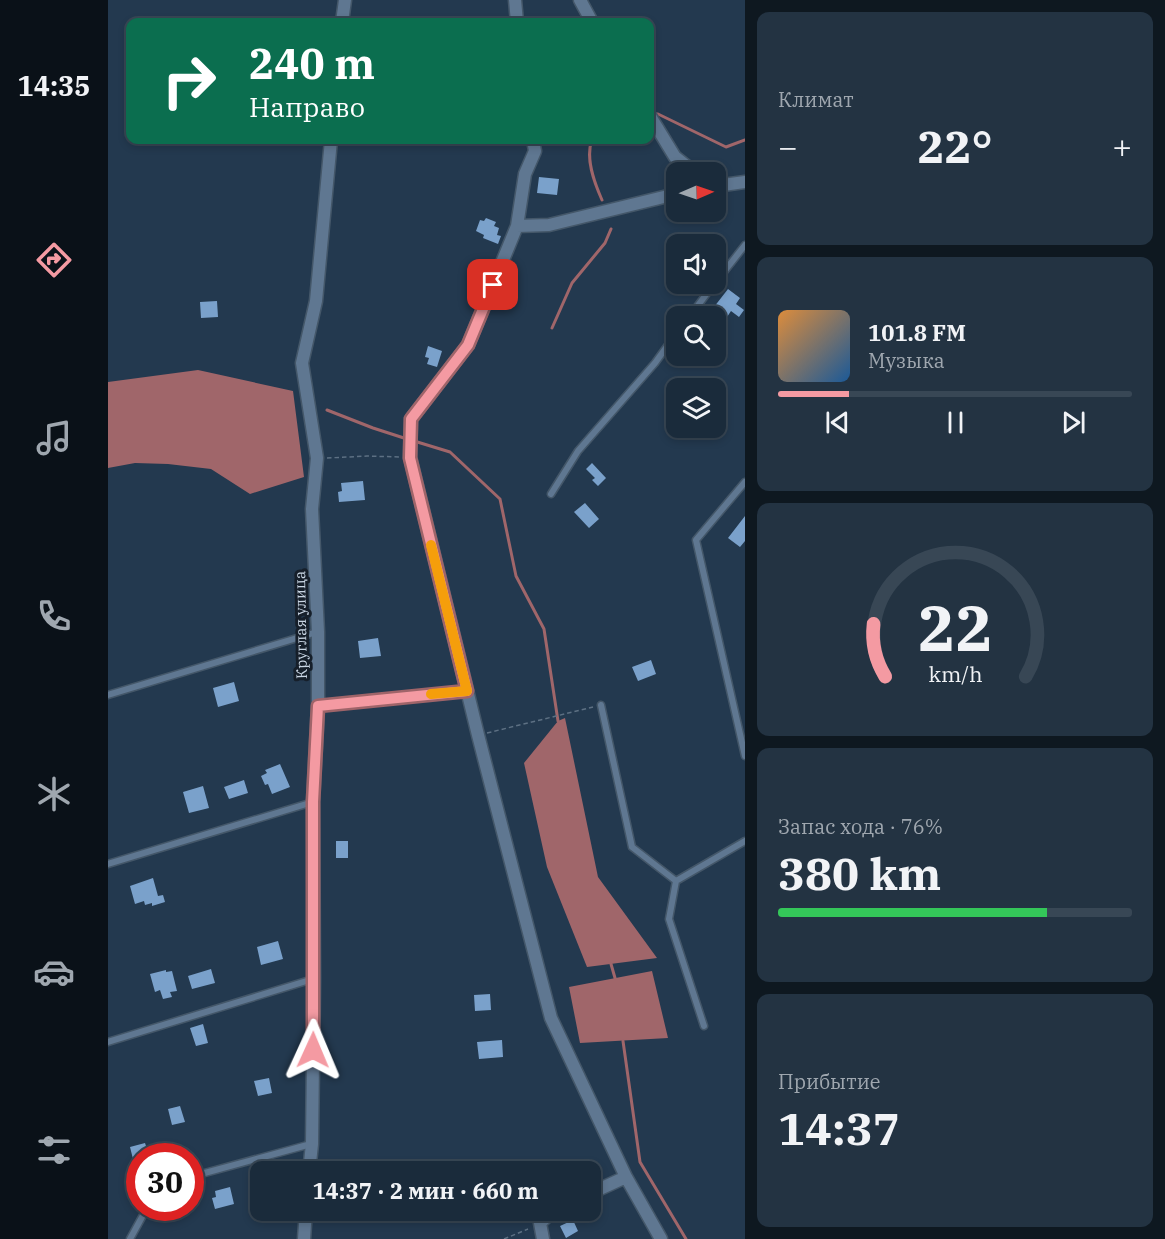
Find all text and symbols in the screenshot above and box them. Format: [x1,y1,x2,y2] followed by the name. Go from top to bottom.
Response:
[249,36,375,91] text: 240 m
[150,42,228,120] icon: right
[18,68,90,103] text: 14:35
[778,86,854,113] text: Климат
[249,89,365,124] text: Направо
[917,117,993,175] text: 22°
[778,125,798,168] text: −
[1112,125,1132,168] text: +
[666,162,726,222] north arrow
[666,162,726,438] map controls
[666,234,726,294] button: sound
[33,239,75,281] icon: directions
[467,259,518,310] pin
[476,268,509,301] icon: arrive
[666,306,726,366] button: search
[868,318,966,347] text: 101.8 FM
[868,347,945,374] text: Музыка
[666,378,726,438] button: layers
[821,406,854,439] icon: previous
[939,406,972,439] icon: pause
[1057,406,1090,439] icon: next
[33,417,75,459] icon: music
[290,571,311,679] street label: Круглая улица
[918,587,992,668] text: 22
[33,595,75,637] icon: phone
[928,660,982,688] text: km/h
[33,773,75,815] icon: climate
[778,813,943,840] text: Запас хода · 76%
[778,844,941,902] text: 380 km
[33,951,75,993] icon: car
[281,1018,345,1082] position arrow
[778,1068,881,1095] text: Прибытие
[778,1099,900,1157] text: 14:37
[33,1129,75,1171] icon: filters
[126,1143,204,1221] speed limit sign: 30
[312,1176,539,1205] text: 14:37 · 2 мин · 660 m

